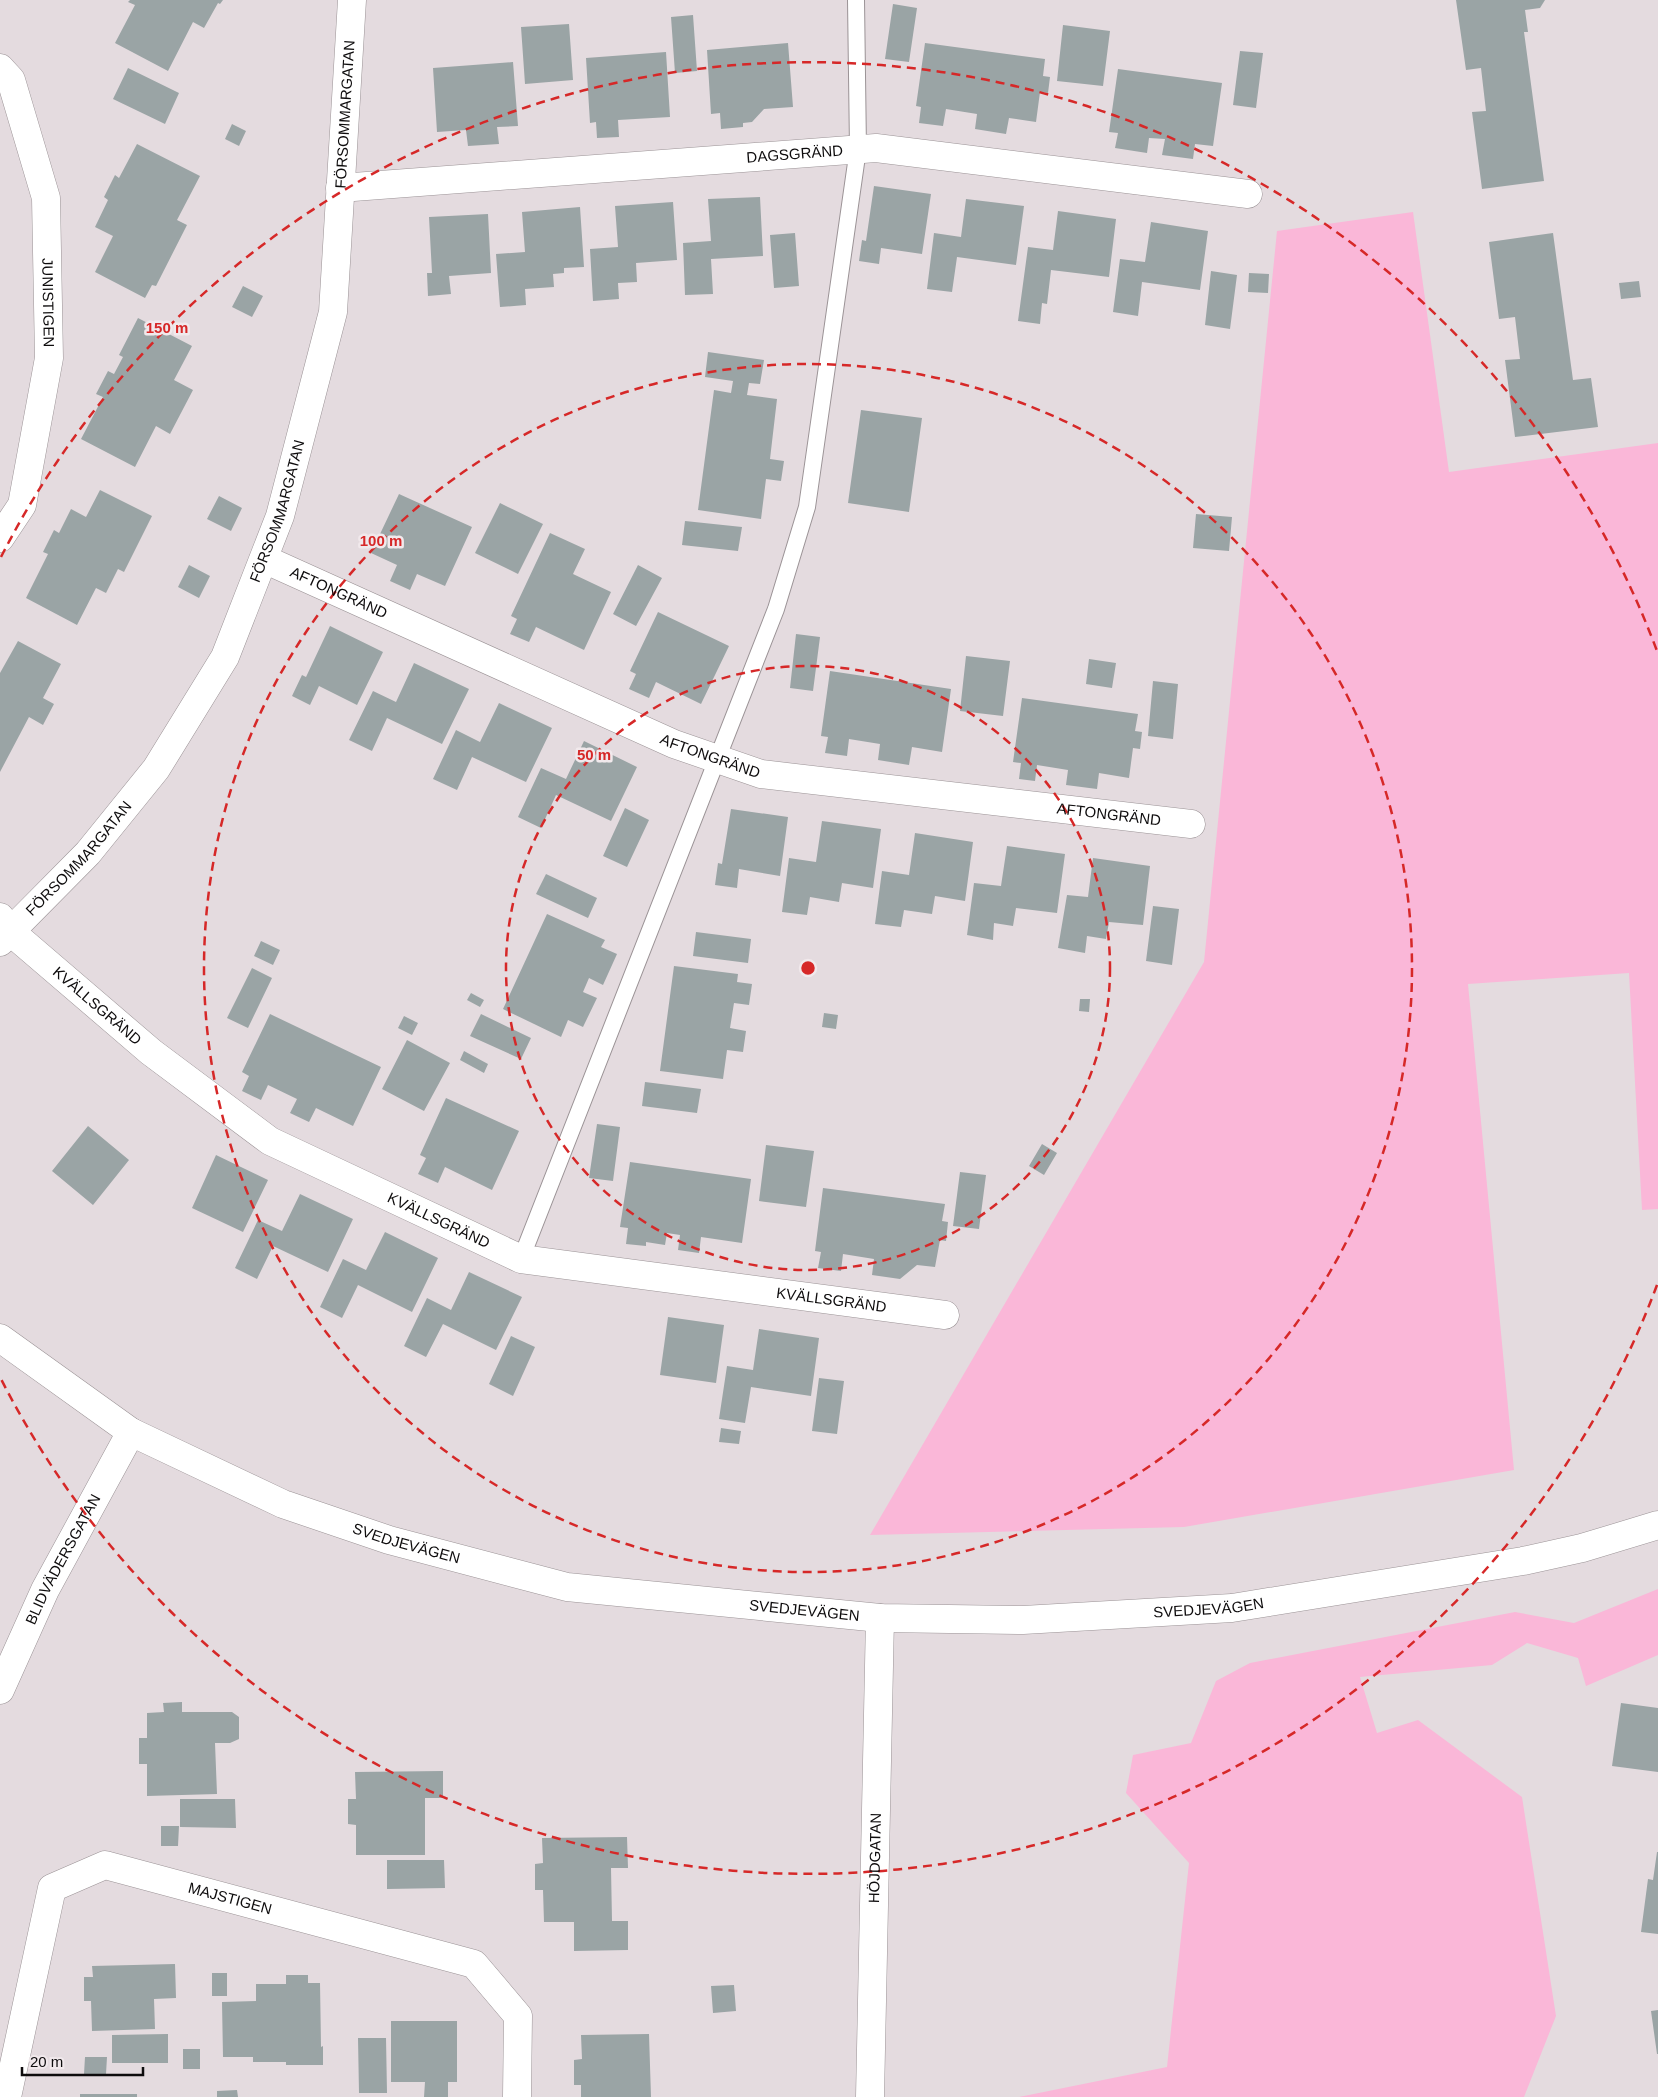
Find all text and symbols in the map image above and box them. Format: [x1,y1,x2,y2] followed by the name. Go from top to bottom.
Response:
[332,39,358,189] street label: FÖRSOMMARGATAN
[746,141,844,166] street label: DAGSGRÄND
[39,258,58,347] street label: JUNISTIGEN
[146,319,188,336] text: 150 m
[246,438,307,585] street label: FÖRSOMMARGATAN
[360,532,402,549] text: 100 m
[288,563,390,622] street label: AFTONGRÄND
[658,730,763,781] street label: AFTONGRÄND
[577,746,611,763] text: 50 m
[22,797,135,919] street label: FÖRSOMMARGATAN
[1056,799,1162,828] street label: AFTONGRÄND
[799,959,817,977] centre of rings
[50,963,145,1048] street label: KVÄLLSGRÄND
[385,1189,493,1251] street label: KVÄLLSGRÄND
[775,1284,888,1315] street label: KVÄLLSGRÄND
[22,1491,103,1627] street label: BLIDVÄDERSGATAN
[351,1519,462,1566] street label: SVEDJEVÄGEN
[1153,1594,1265,1621] street label: SVEDJEVÄGEN
[748,1596,860,1624] street label: SVEDJEVÄGEN
[865,1813,884,1903] street label: HÖJDGATAN
[186,1879,274,1917] street label: MAJSTIGEN
[22,2044,144,2076] scale bar
[30,2053,63,2070] text: 20 m

